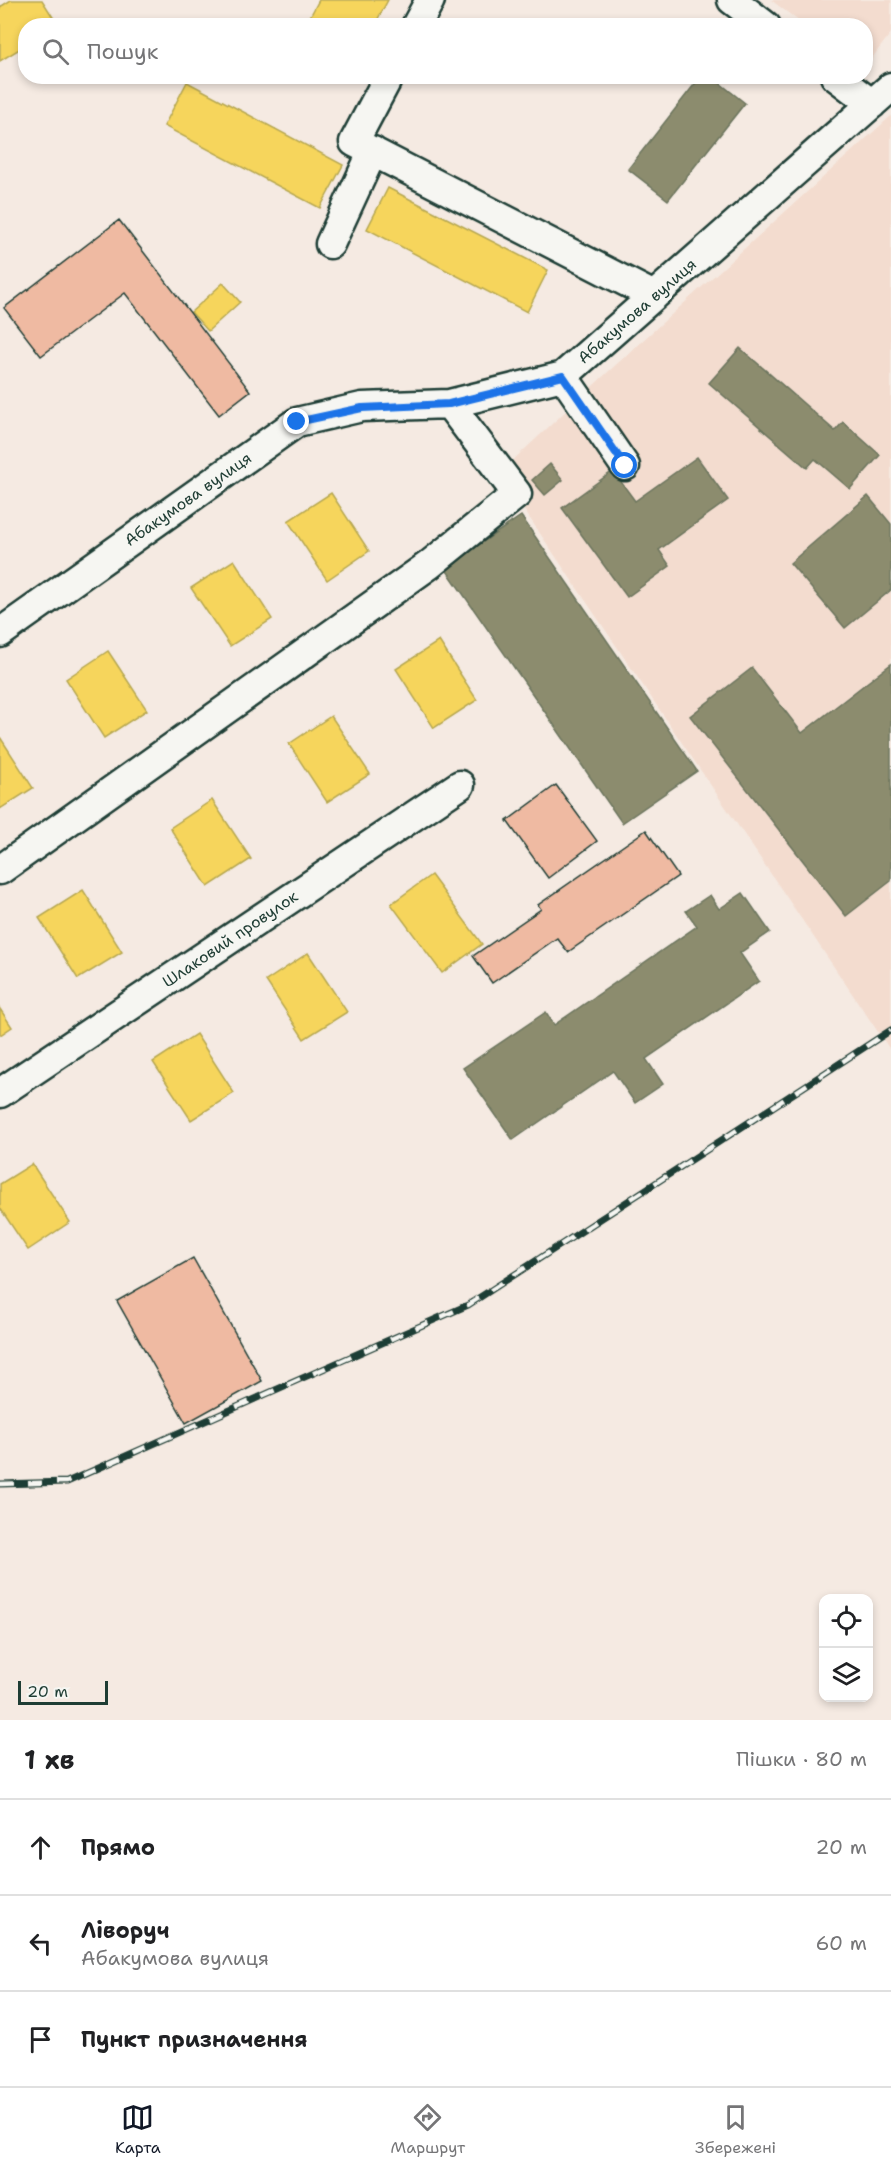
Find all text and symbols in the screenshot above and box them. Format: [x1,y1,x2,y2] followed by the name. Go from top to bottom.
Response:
[18,18,873,84] search box
[39,35,72,68] icon: search
[87,37,158,66] text: Пошук
[573,254,701,368] street label: Абакумова вулиця
[283,408,309,434] route end
[120,447,256,551] street label: Абакумова вулиця
[611,452,637,478] route start
[158,886,302,992] street label: Шлаковий провулок
[819,1594,873,1702] map controls
[819,1594,873,1648] button: locate
[819,1648,873,1702] button: layers
[18,1678,108,1706] scale bar
[27,1681,68,1702] text: 20 m
[24,1742,74,1777] text: 1 хв
[736,1746,867,1772] text: Пішки · 80 m
[24,1831,57,1864] icon: ahead
[81,1833,155,1862] text: Прямо
[816,1834,867,1860] text: 20 m
[81,1916,169,1945] text: Ліворуч
[24,1927,57,1960] icon: left
[815,1930,867,1956] text: 60 m
[81,1945,269,1971] text: Абакумова вулиця
[24,2023,57,2056] icon: arrive
[81,2025,308,2054] text: Пункт призначення
[115,2101,161,2158] tab: Карта
[391,2101,465,2158] tab: Маршрут
[695,2101,776,2158] tab: Збережені

